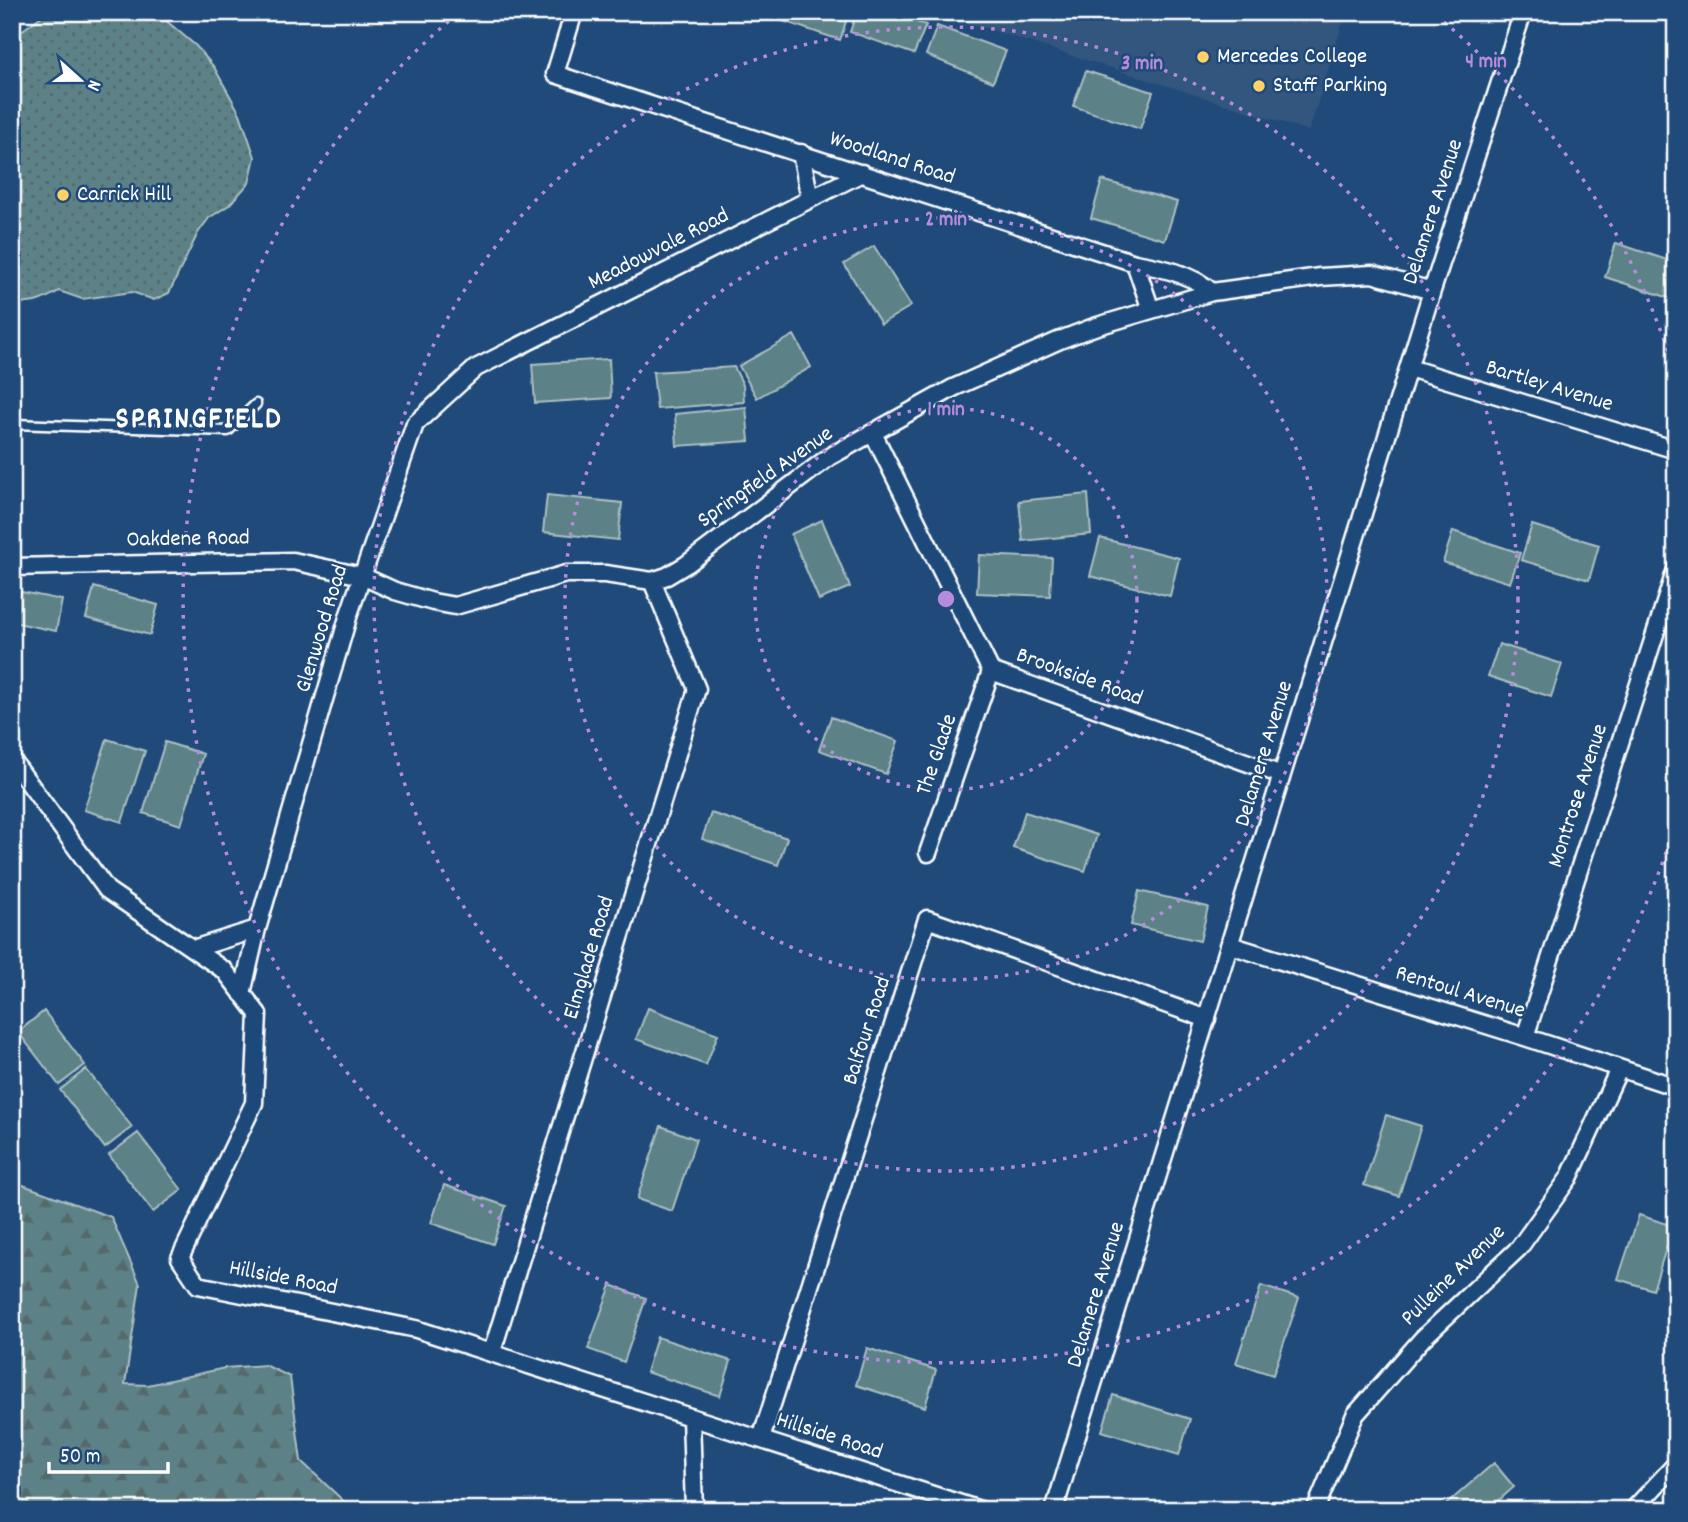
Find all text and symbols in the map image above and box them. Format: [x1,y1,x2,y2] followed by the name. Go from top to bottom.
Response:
[1217,41,1367,74] place label: Mercedes College
[46,46,116,116] north arrow
[1465,48,1507,78] text: 4 min
[1195,49,1211,65] marker: Mercedes College
[1121,50,1163,80] text: 3 min
[1273,70,1387,103] place label: Staff Parking
[78,76,107,94] text: N
[1251,78,1267,94] marker: Staff Parking
[825,123,959,195] street label: Woodland Road
[1395,135,1473,289] street label: Delamere Avenue
[77,179,172,212] place label: Carrick Hill
[55,187,71,203] marker: Carrick Hill
[583,200,735,300] street label: Meadowvale Road
[925,206,967,236] text: 2 min
[1481,352,1617,422] street label: Bartley Avenue
[927,396,965,426] text: 1 min
[116,400,282,443] district label: SPRINGFIELD
[691,419,841,537] street label: Springfield Avenue
[126,522,250,558] street label: Oakdene Road
[288,561,358,697] street label: Glenwood Road
[934,587,958,611] centre of rings
[1011,640,1147,716] street label: Brookside Road
[1227,677,1303,831] street label: Delamere Avenue
[909,710,967,800] street label: The Glade
[1540,720,1618,872] street label: Montrose Avenue
[556,892,624,1024] street label: Elmglade Road
[1391,958,1529,1028] street label: Rentoul Avenue
[835,973,901,1089] street label: Balfour Road
[1394,1217,1514,1335] street label: Pulleine Avenue
[1059,1218,1135,1372] street label: Delamere Avenue
[226,1252,340,1306] street label: Hillside Road
[772,1404,886,1470] street label: Hillside Road
[49,1431,168,1475] scale bar
[60,1443,100,1473] text: 50 m

